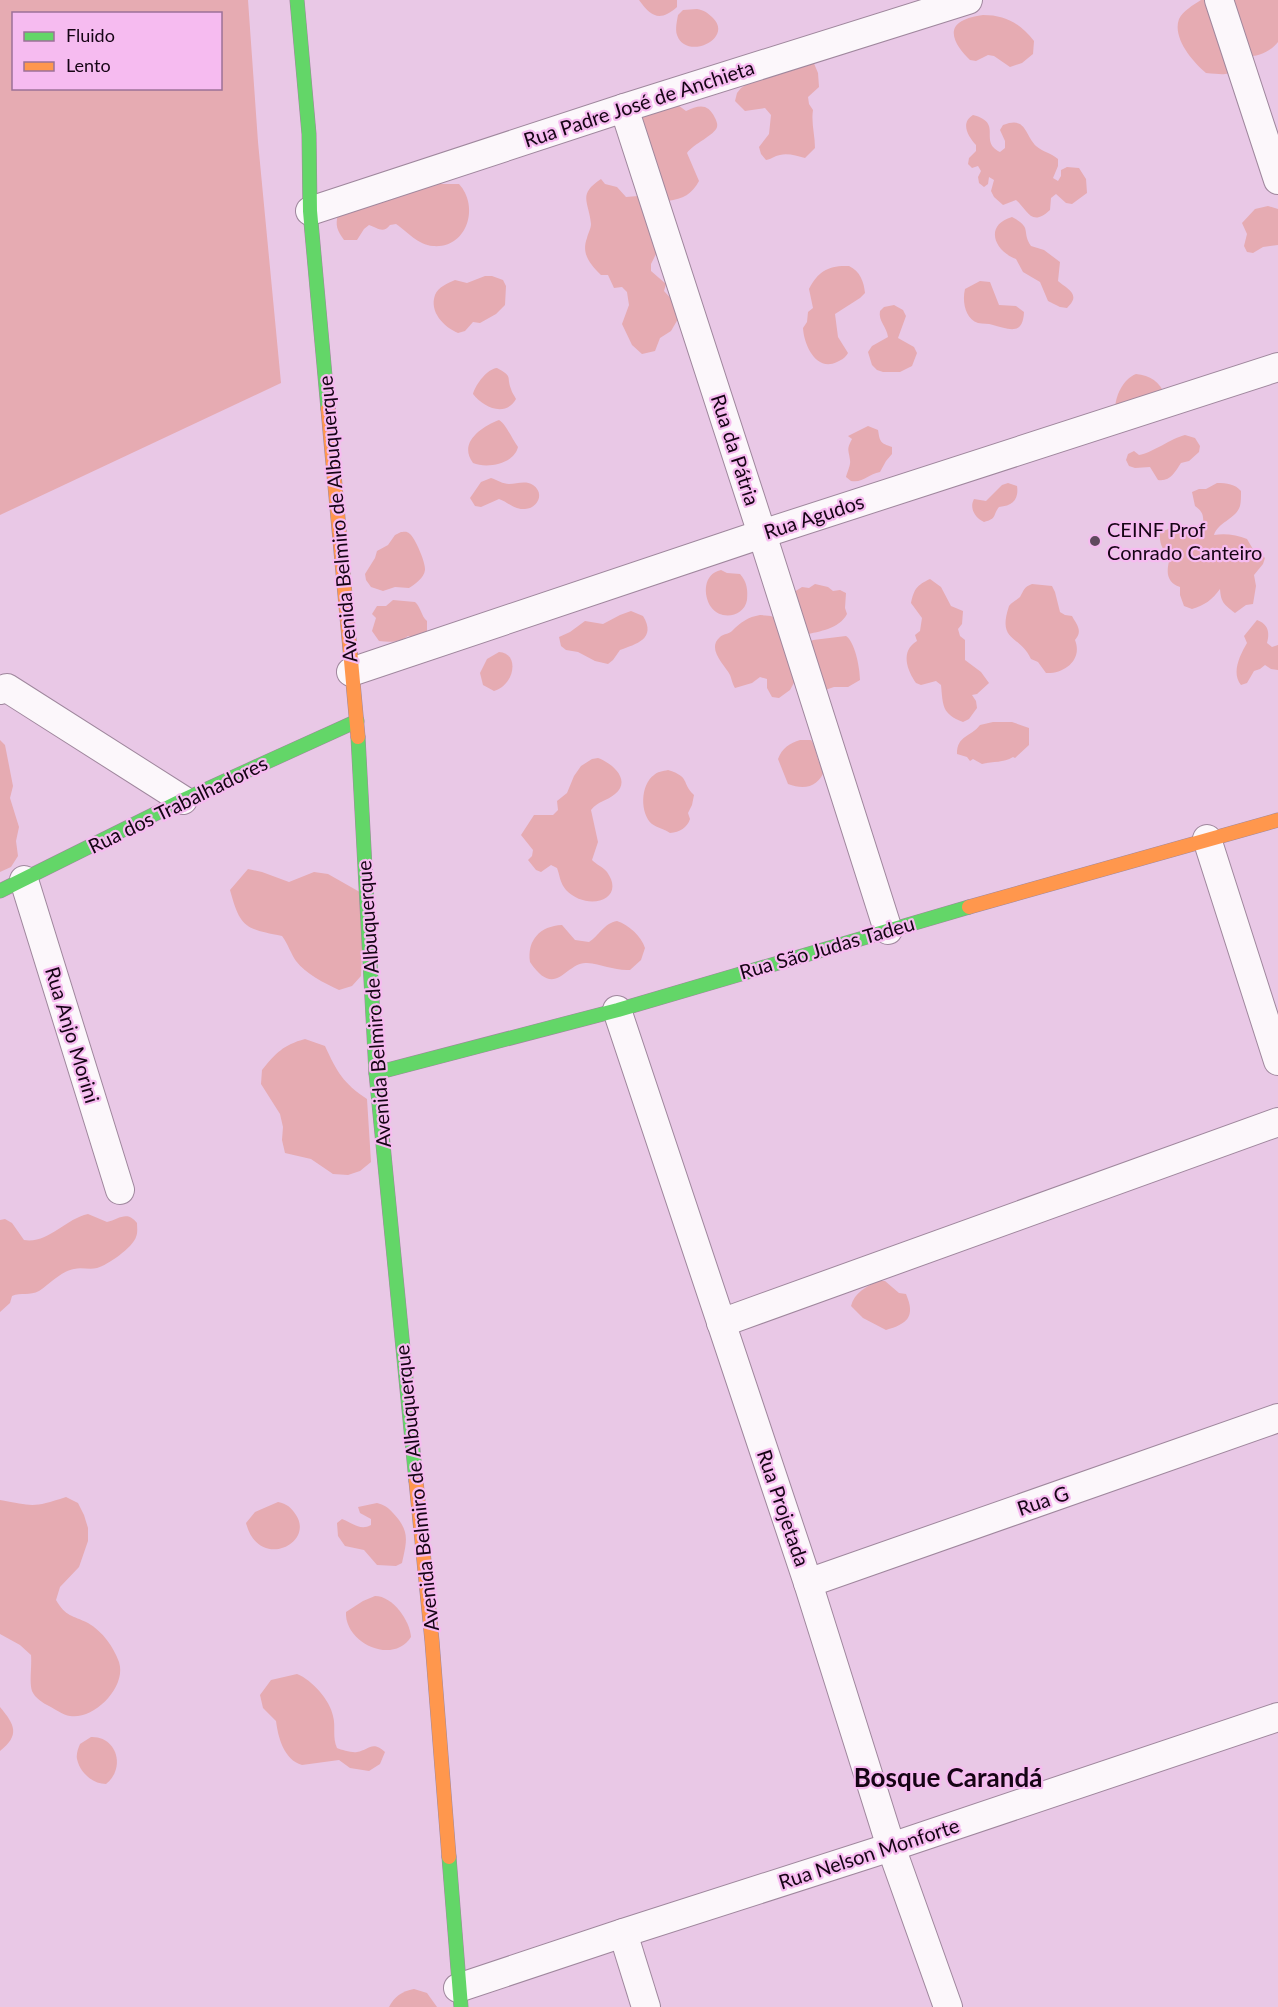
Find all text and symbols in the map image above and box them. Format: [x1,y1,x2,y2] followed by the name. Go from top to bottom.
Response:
[12,12,222,90] legend
[66,24,115,46] text: Fluido
[66,54,111,76] text: Lento
[520,54,757,152] street label: Rua Padre José de Anchieta
[313,375,361,663] street label: Avenida Belmiro de Albuquerque
[707,391,765,508] street label: Rua da Pátria
[761,489,867,544] street label: Rua Agudos
[1107,517,1262,564] place label: CEINF Prof Conrado Canteiro
[1088,534,1102,548] marker: CEINF Prof Conrado Canteiro
[84,750,271,858] street label: Rua dos Trabalhadores
[351,860,395,1148] street label: Avenida Belmiro de Albuquerque
[736,911,917,984] street label: Rua São Judas Tadeu
[41,964,105,1106] street label: Rua Anjo Morini
[389,1344,443,1632] street label: Avenida Belmiro de Albuquerque
[753,1446,815,1569] street label: Rua Projetada
[1014,1480,1072,1520] street label: Rua G
[854,1761,1042,1793] district label: Bosque Carandá
[775,1813,962,1894] street label: Rua Nelson Monforte

